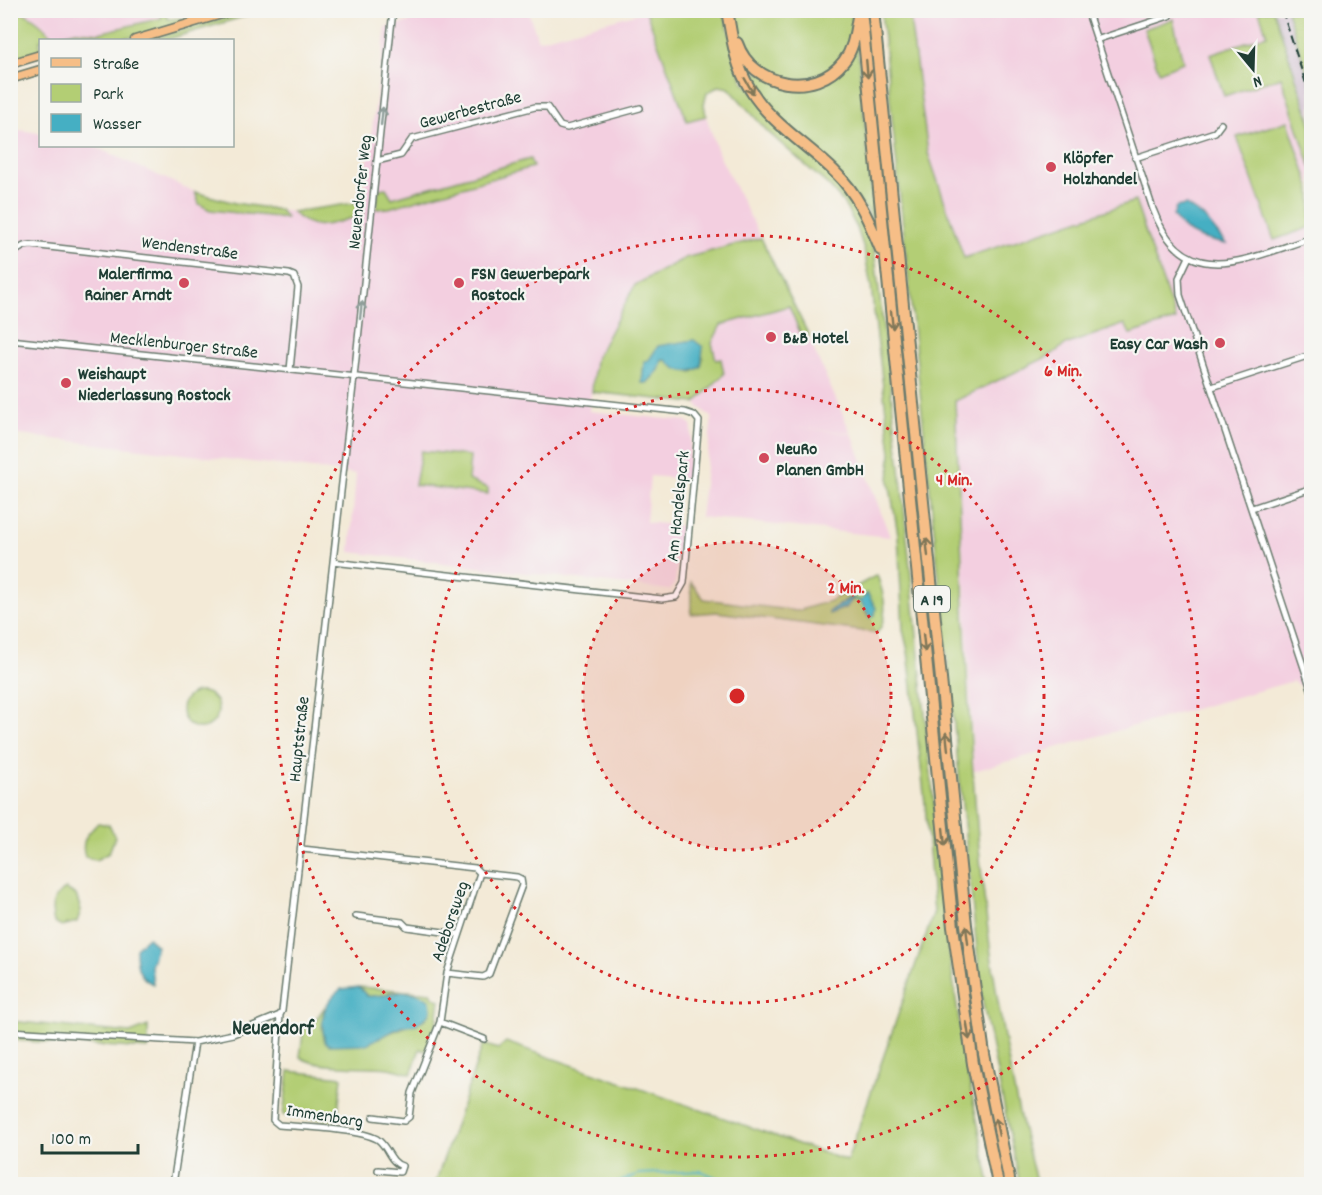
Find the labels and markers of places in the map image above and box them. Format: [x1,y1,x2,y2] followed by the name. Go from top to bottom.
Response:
[1063,147,1138,193] place label: Klöpfer Holzhandel
[1044,160,1058,174] marker: Klöpfer Holzhandel
[85,263,173,309] place label: Malerfirma Rainer Arndt
[471,263,590,309] place label: FSN Gewerbepark Rostock
[177,276,191,290] marker: Malerfirma Rainer Arndt
[452,276,466,290] marker: FSN Gewerbepark Rostock
[783,327,849,352] place label: B&B Hotel
[764,330,778,344] marker: B&B Hotel
[1110,333,1208,358] place label: Easy Car Wash
[1213,336,1227,350] marker: Easy Car Wash
[78,363,231,409] place label: Weishaupt Niederlassung Rostock
[59,376,73,390] marker: Weishaupt Niederlassung Rostock
[776,438,864,484] place label: NeuRo Planen GmbH
[757,451,771,465] marker: NeuRo Planen GmbH
[727,686,747,706] centre of rings

